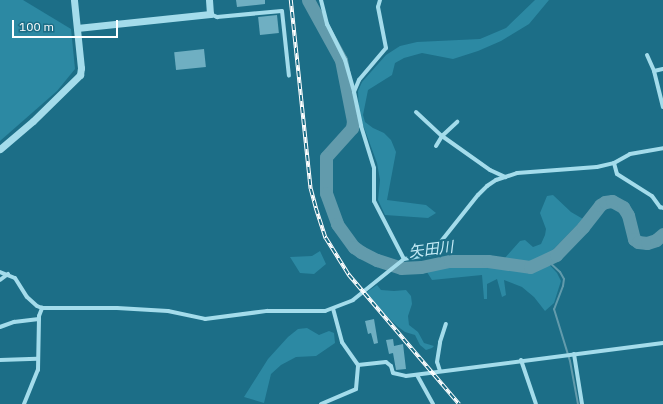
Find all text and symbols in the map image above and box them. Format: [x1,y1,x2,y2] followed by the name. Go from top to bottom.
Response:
[14,12,120,38] scale bar
[19,19,54,34] text: 100 m
[408,237,454,261] water label: 矢田川

